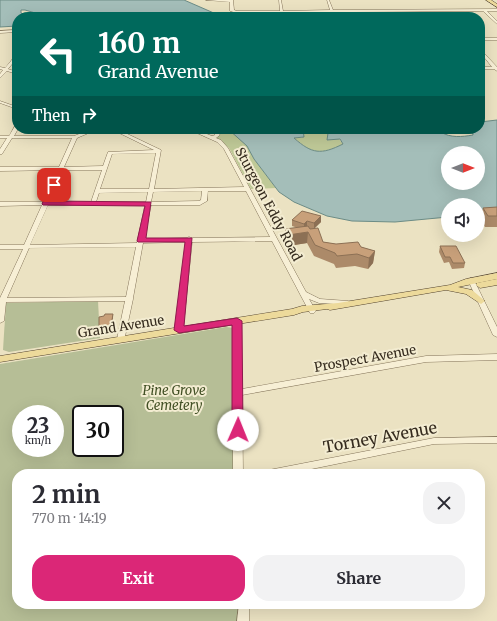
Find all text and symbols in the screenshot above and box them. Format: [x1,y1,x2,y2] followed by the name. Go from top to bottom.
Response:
[98,25,180,61] text: 160 m
[32,28,84,80] icon: left
[98,60,219,83] text: Grand Avenue
[78,104,100,126] icon: right
[32,106,70,125] text: Then
[231,144,306,264] street label: Sturgeon Eddy Road
[441,146,485,190] north arrow
[441,146,485,242] map controls
[37,168,71,202] pin
[43,174,65,196] icon: arrive
[441,198,485,242] button: sound
[77,311,166,342] street label: Grand Avenue
[313,341,418,376] street label: Prospect Avenue
[142,382,206,414] park label: Pine Grove Cemetery
[72,405,124,457] speed limit sign: 30
[217,409,259,451] position arrow
[27,413,49,438] text: 23
[321,417,439,457] street label: Torney Avenue
[25,434,51,447] text: km/h
[32,479,100,510] text: 2 min
[423,482,465,524] button: close
[32,510,107,527] text: 770 m · 14:19
[32,555,245,601] button: Exit
[253,555,465,601] button: Share

